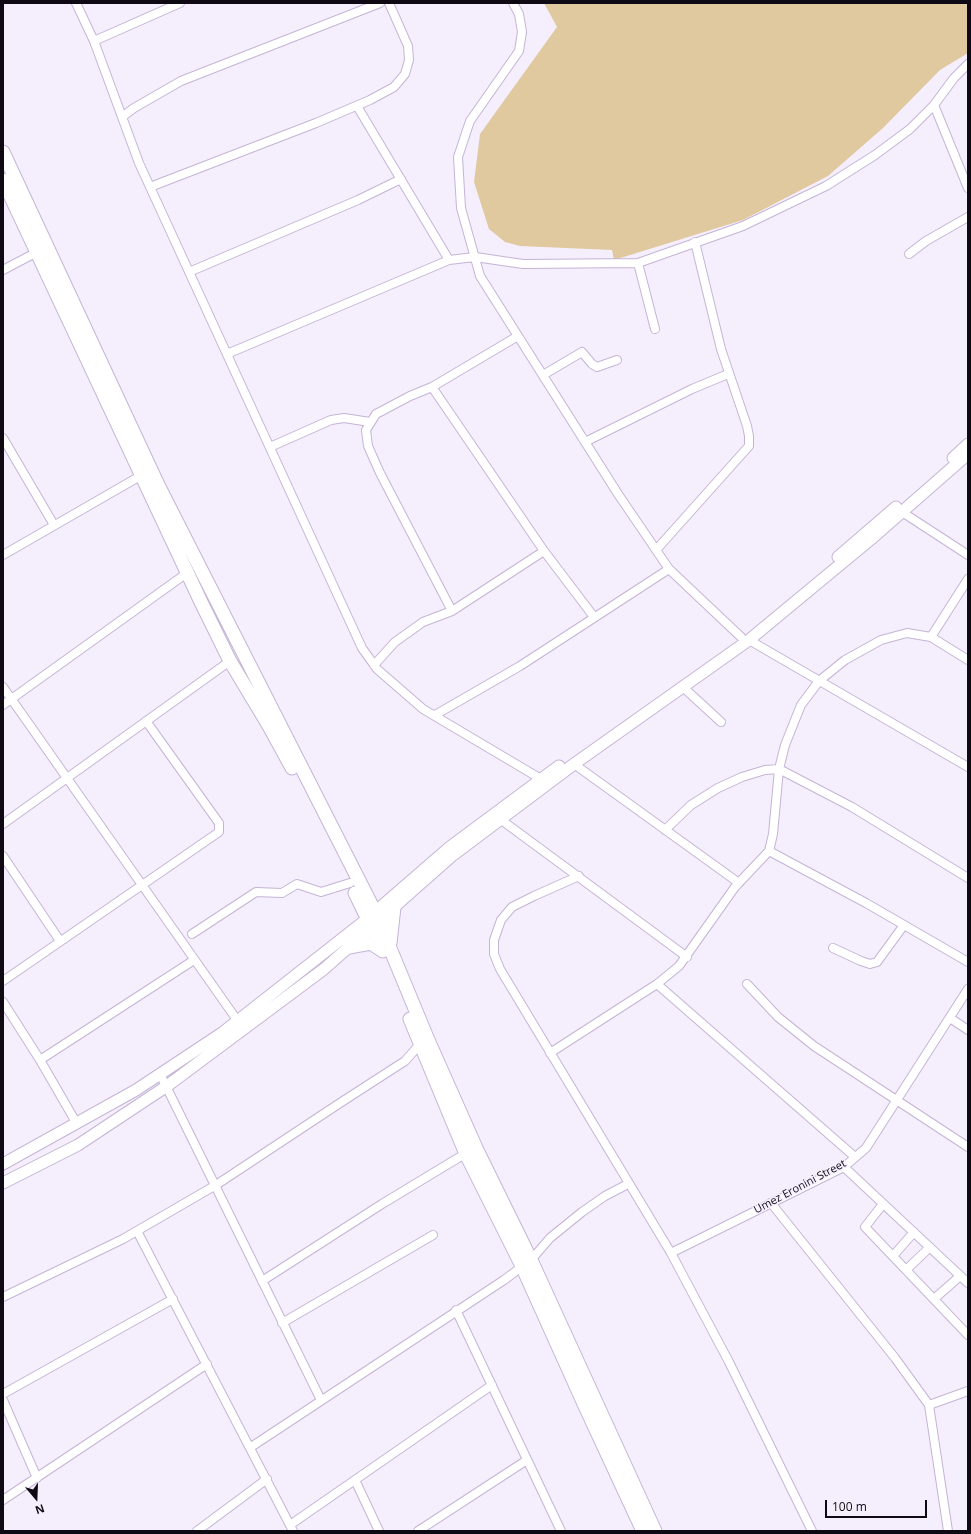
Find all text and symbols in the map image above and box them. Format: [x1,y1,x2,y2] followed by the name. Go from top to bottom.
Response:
[752,1157,848,1217] street label: Umez Eronini Street
[16,1478,56,1518] north arrow
[827,1492,929,1518] scale bar
[832,1498,867,1515] text: 100 m
[33,1501,47,1518] text: N

